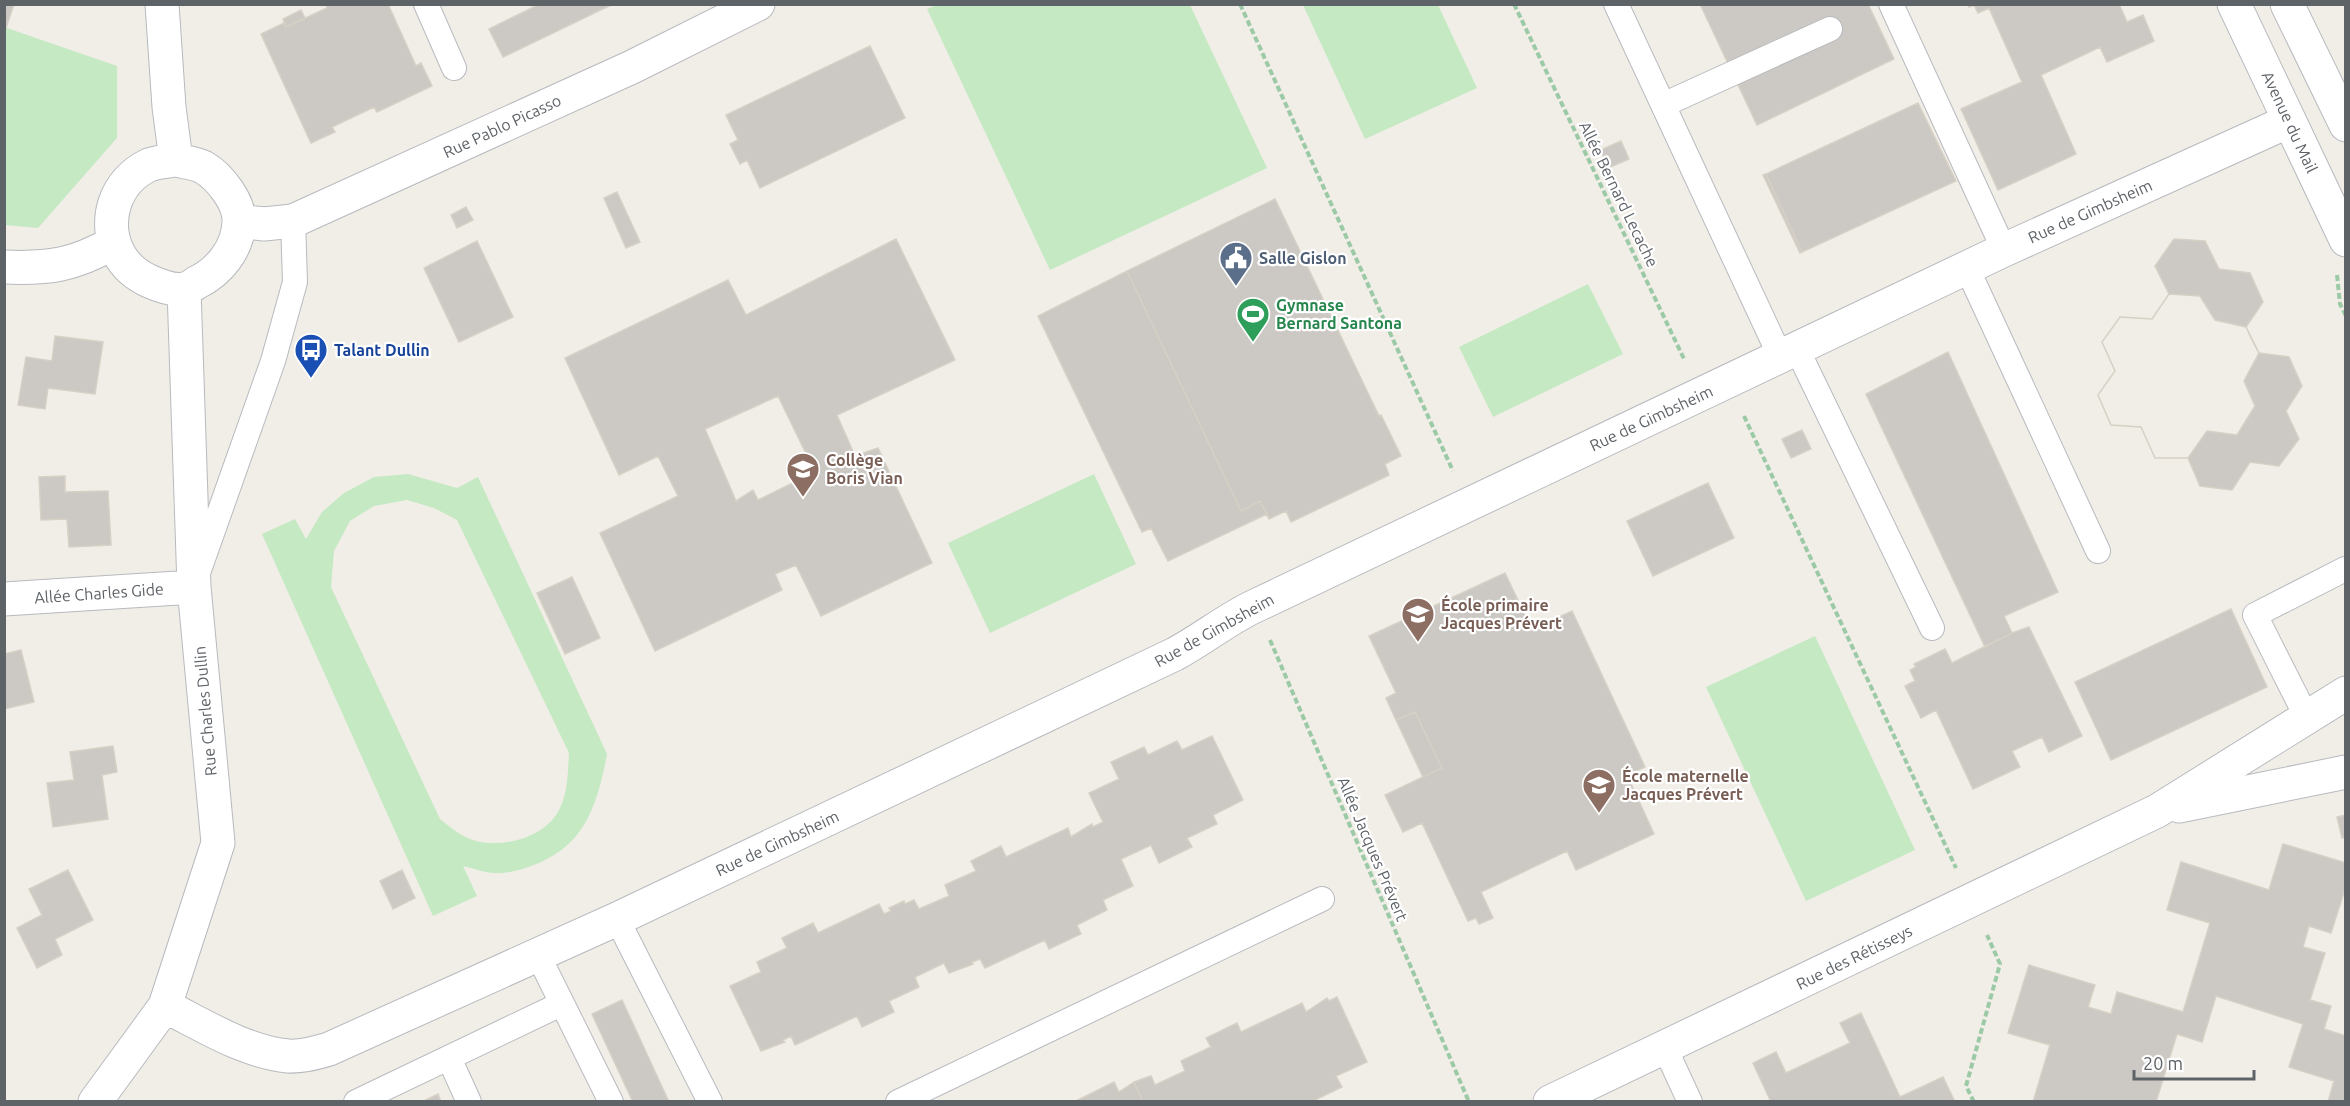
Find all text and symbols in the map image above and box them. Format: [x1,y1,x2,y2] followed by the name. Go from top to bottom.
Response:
[2259,68,2321,176] street label: Avenue du Mail
[440,91,564,161] street label: Rue Pablo Picasso
[1576,118,1662,270] street label: Allée Bernard Lecache
[2025,176,2155,246] street label: Rue de Gimbsheim
[1218,240,1254,287] public building icon: Salle Gislon
[1259,249,1347,267] place label: Salle Gislon
[1235,296,1271,343] sports icon: Gymnase Bernard Santona
[1276,296,1402,332] place label: Gymnase Bernard Santona
[293,332,329,379] bus stop icon: Talant Dullin
[334,341,430,359] place label: Talant Dullin
[1587,382,1715,454] street label: Rue de Gimbsheim
[785,451,821,498] school or university icon: Collège Boris Vian
[826,451,903,487] place label: Collège Boris Vian
[34,579,164,607] street label: Allée Charles Gide
[1151,590,1277,670] street label: Rue de Gimbsheim
[1441,594,1562,632] place label: École primaire Jacques Prévert
[1400,596,1436,643] school or university icon: École primaire Jacques Prévert
[190,645,220,777] street label: Rue Charles Dullin
[1622,765,1749,803] place label: École maternelle Jacques Prévert
[1581,767,1617,814] school or university icon: École maternelle Jacques Prévert
[1334,774,1412,924] street label: Allée Jacques Prévert
[713,807,841,879] street label: Rue de Gimbsheim
[1793,921,1915,993] street label: Rue des Rétisseys
[2134,1043,2254,1081] scale bar
[2143,1053,2183,1073] text: 20 m

